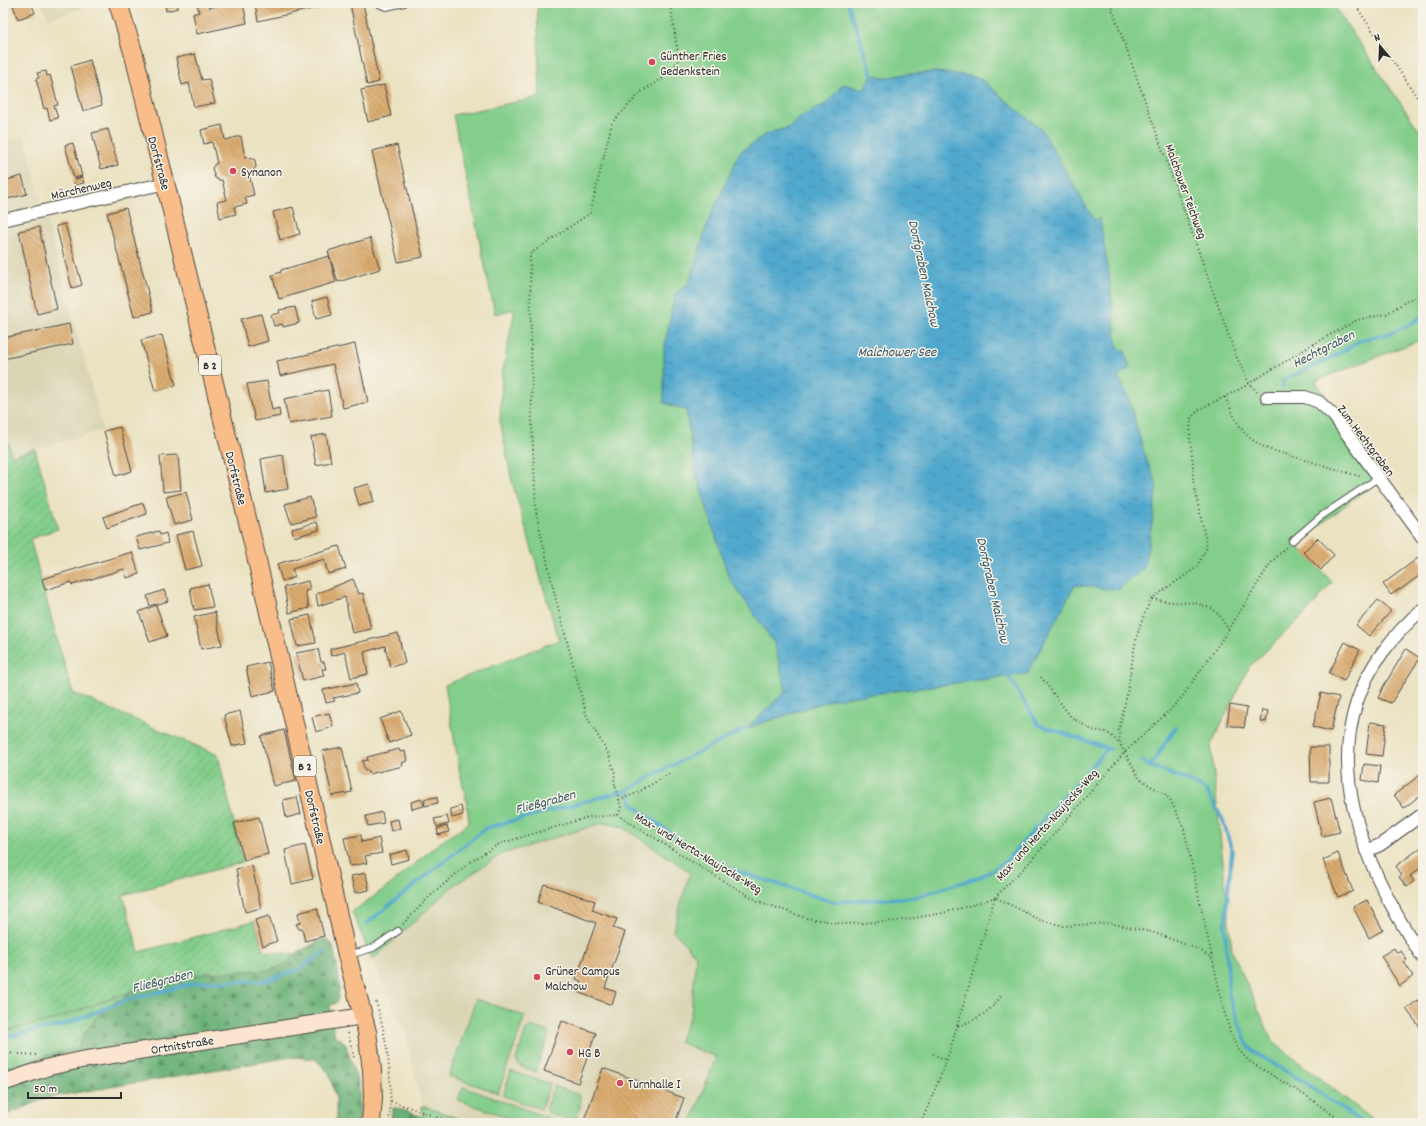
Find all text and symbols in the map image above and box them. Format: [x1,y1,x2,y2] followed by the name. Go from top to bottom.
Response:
[1360,26,1400,66] north arrow
[1372,30,1383,47] text: N
[660,48,727,82] place label: Günther Fries Gedenkstein
[647,57,657,67] marker: Günther Fries Gedenkstein
[141,135,174,193] street label: Dorfstraße
[1159,142,1211,242] street label: Malchower Teichweg
[241,164,282,183] place label: Synanon
[228,166,238,176] marker: Synanon
[49,174,114,207] street label: Märchenweg
[902,218,944,330] water label: Dorfgraben Malchow
[1289,325,1359,374] water label: Hechtgraben
[858,343,937,363] water label: Malchower See
[199,355,221,375] road number: B 2
[1332,402,1398,481] street label: Zum Hechtgraben
[219,450,251,508] street label: Dorfstraße
[970,535,1014,647] water label: Dorfgraben Malchow
[294,756,316,776] road number: B 2
[992,765,1104,886] street label: Max- und Herta-Naujocks-Weg
[513,785,578,821] water label: Fließgraben
[298,789,329,847] street label: Dorfstraße
[630,808,765,900] street label: Max- und Herta-Naujocks-Weg
[545,963,620,997] place label: Grüner Campus Malchow
[130,965,195,999] water label: Fließgraben
[532,972,542,982] marker: Grüner Campus Malchow
[150,1032,215,1061] street label: Ortnitstraße
[578,1045,600,1064] place label: HG B
[565,1047,575,1057] marker: HG B
[28,1074,121,1100] scale bar
[628,1076,681,1095] place label: Turnhalle I
[615,1078,625,1088] marker: Turnhalle I
[34,1081,57,1098] text: 50 m

